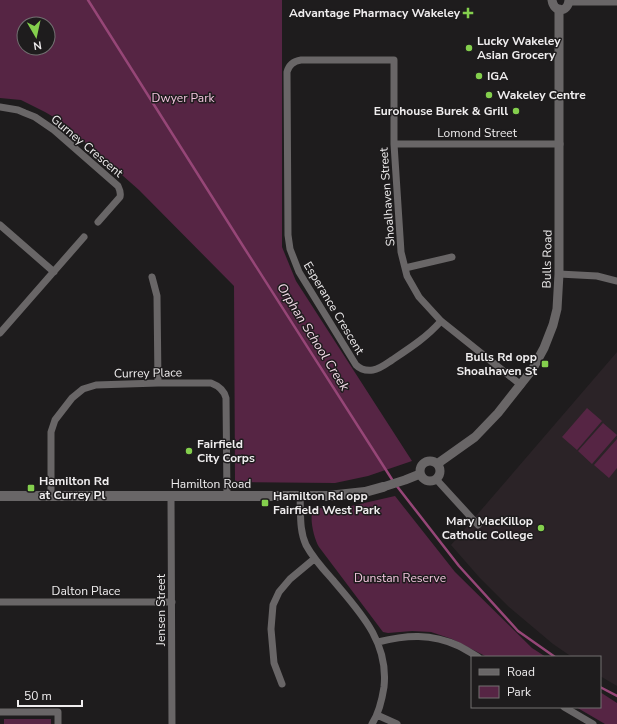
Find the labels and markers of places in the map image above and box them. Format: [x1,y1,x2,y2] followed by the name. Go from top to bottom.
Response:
[289,5,461,21] place label: Advantage Pharmacy Wakeley
[463,8,473,18] marker: Advantage Pharmacy Wakeley
[477,33,561,63] place label: Lucky Wakeley Asian Grocery
[464,43,474,53] marker: Lucky Wakeley Asian Grocery
[487,68,508,84] place label: IGA
[474,71,484,81] marker: IGA
[497,87,586,103] place label: Wakeley Centre
[484,90,494,100] marker: Wakeley Centre
[374,103,508,119] place label: Eurohouse Burek & Grill
[511,106,521,116] marker: Eurohouse Burek & Grill
[456,349,537,379] place label: Bulls Rd opp Shoalhaven St
[540,359,550,369] marker: Bulls Rd opp Shoalhaven St
[197,436,255,466] place label: Fairfield City Corps
[184,446,194,456] marker: Fairfield City Corps
[39,473,109,503] place label: Hamilton Rd at Currey Pl
[26,483,36,493] marker: Hamilton Rd at Currey Pl
[273,488,381,518] place label: Hamilton Rd opp Fairfield West Park
[260,498,270,508] marker: Hamilton Rd opp Fairfield West Park
[442,513,533,543] place label: Mary MacKillop Catholic College
[536,523,546,533] marker: Mary MacKillop Catholic College

